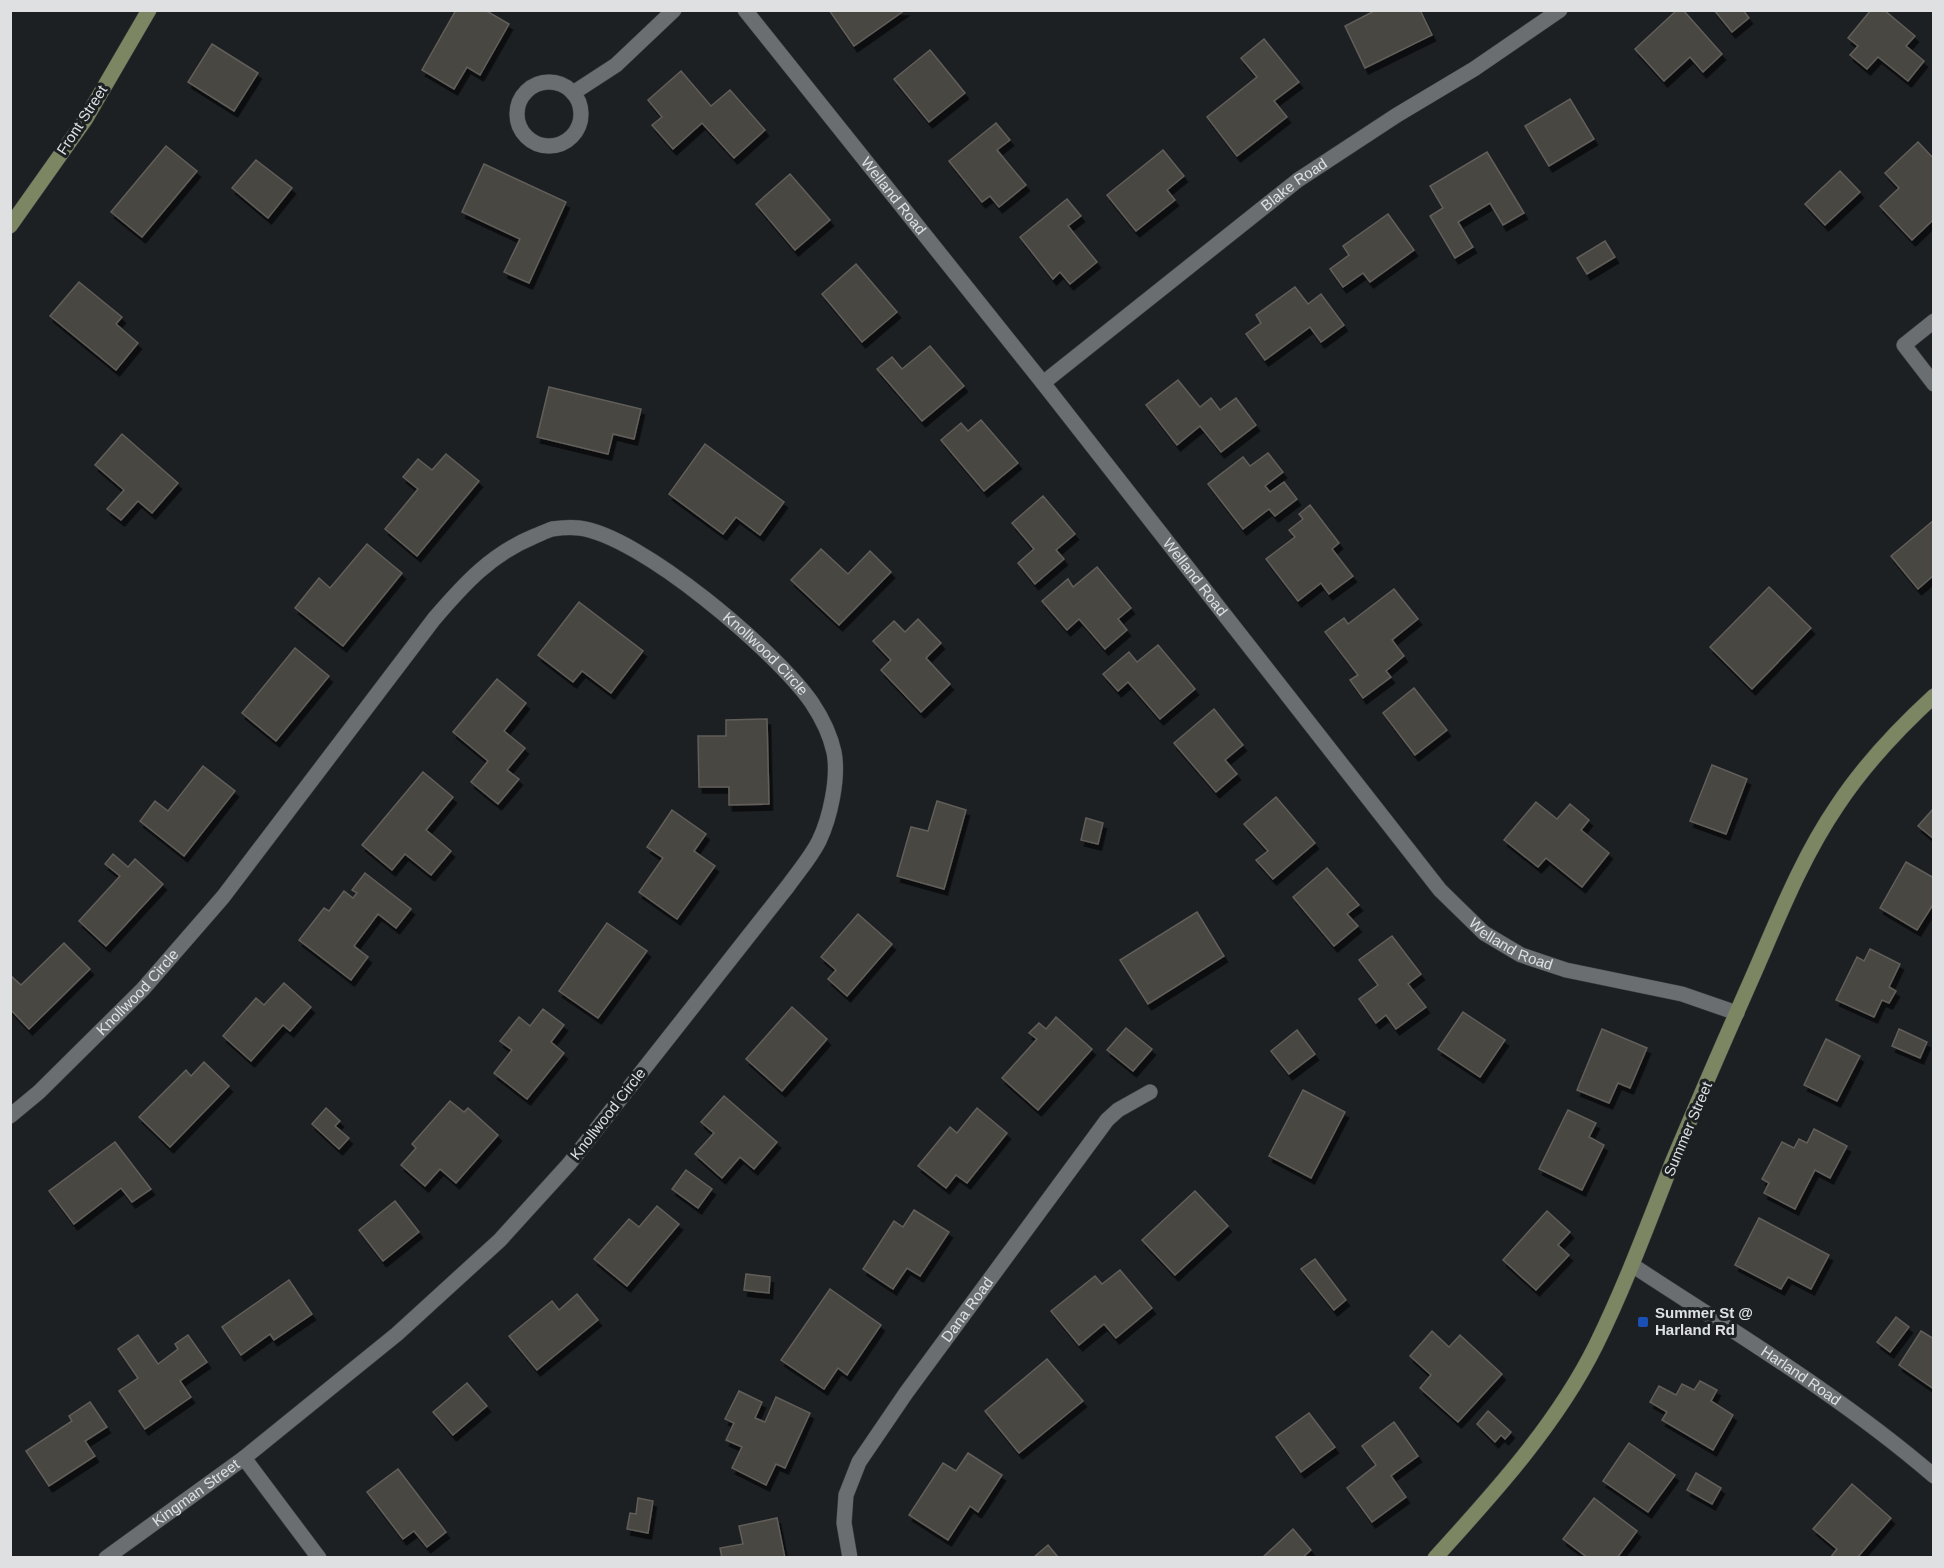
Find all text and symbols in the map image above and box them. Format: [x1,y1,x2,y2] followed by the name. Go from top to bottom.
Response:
[53,81,111,158] street label: Front Street
[858,154,930,238] street label: Welland Road
[1257,154,1330,214] street label: Blake Road
[1160,535,1231,619] street label: Welland Road
[720,608,812,698] street label: Knollwood Circle
[1466,914,1555,973] street label: Welland Road
[93,945,182,1038] street label: Knollwood Circle
[567,1064,649,1163] street label: Knollwood Circle
[1660,1078,1715,1179] street label: Summer Street
[938,1274,996,1345] street label: Dana Road
[1655,1304,1753,1338] place label: Summer St @ Harland Rd
[1636,1315,1650,1329] marker: Summer St @ Harland Rd
[1758,1342,1844,1409] street label: Harland Road
[149,1455,243,1530] street label: Kingman Street

